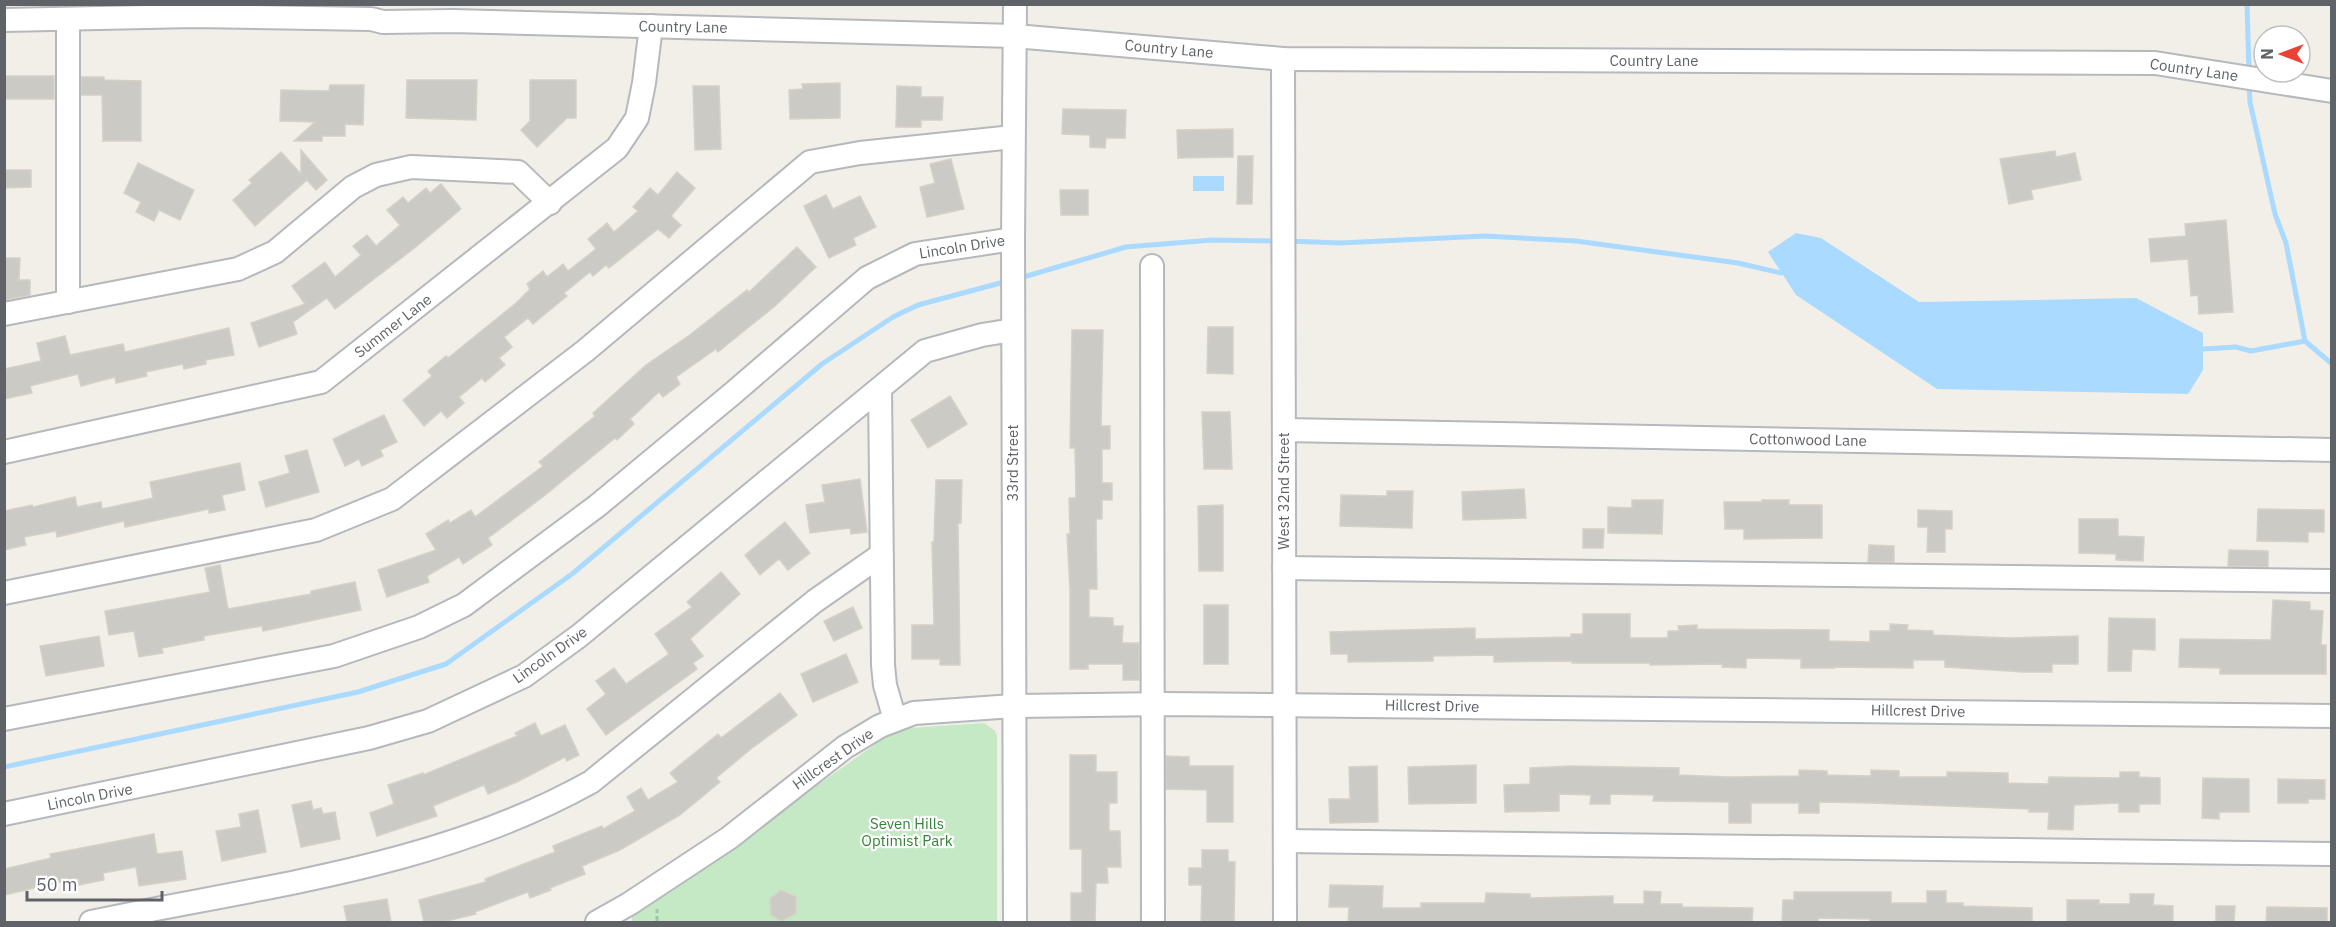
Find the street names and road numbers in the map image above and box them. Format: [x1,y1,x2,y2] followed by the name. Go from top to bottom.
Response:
[638,16,728,37] street label: Country Lane
[1124,35,1214,62] street label: Country Lane
[1610,51,1698,70] street label: Country Lane
[2149,54,2239,85] street label: Country Lane
[918,230,1006,263] street label: Lincoln Drive
[350,289,435,362] street label: Summer Lane
[1003,425,1022,501] street label: 33rd Street
[1749,429,1867,450] street label: Cottonwood Lane
[1274,432,1293,550] street label: West 32nd Street
[509,622,591,687] street label: Lincoln Drive
[1385,695,1479,716] street label: Hillcrest Drive
[1871,700,1965,721] street label: Hillcrest Drive
[789,724,877,793] street label: Hillcrest Drive
[46,779,134,814] street label: Lincoln Drive

